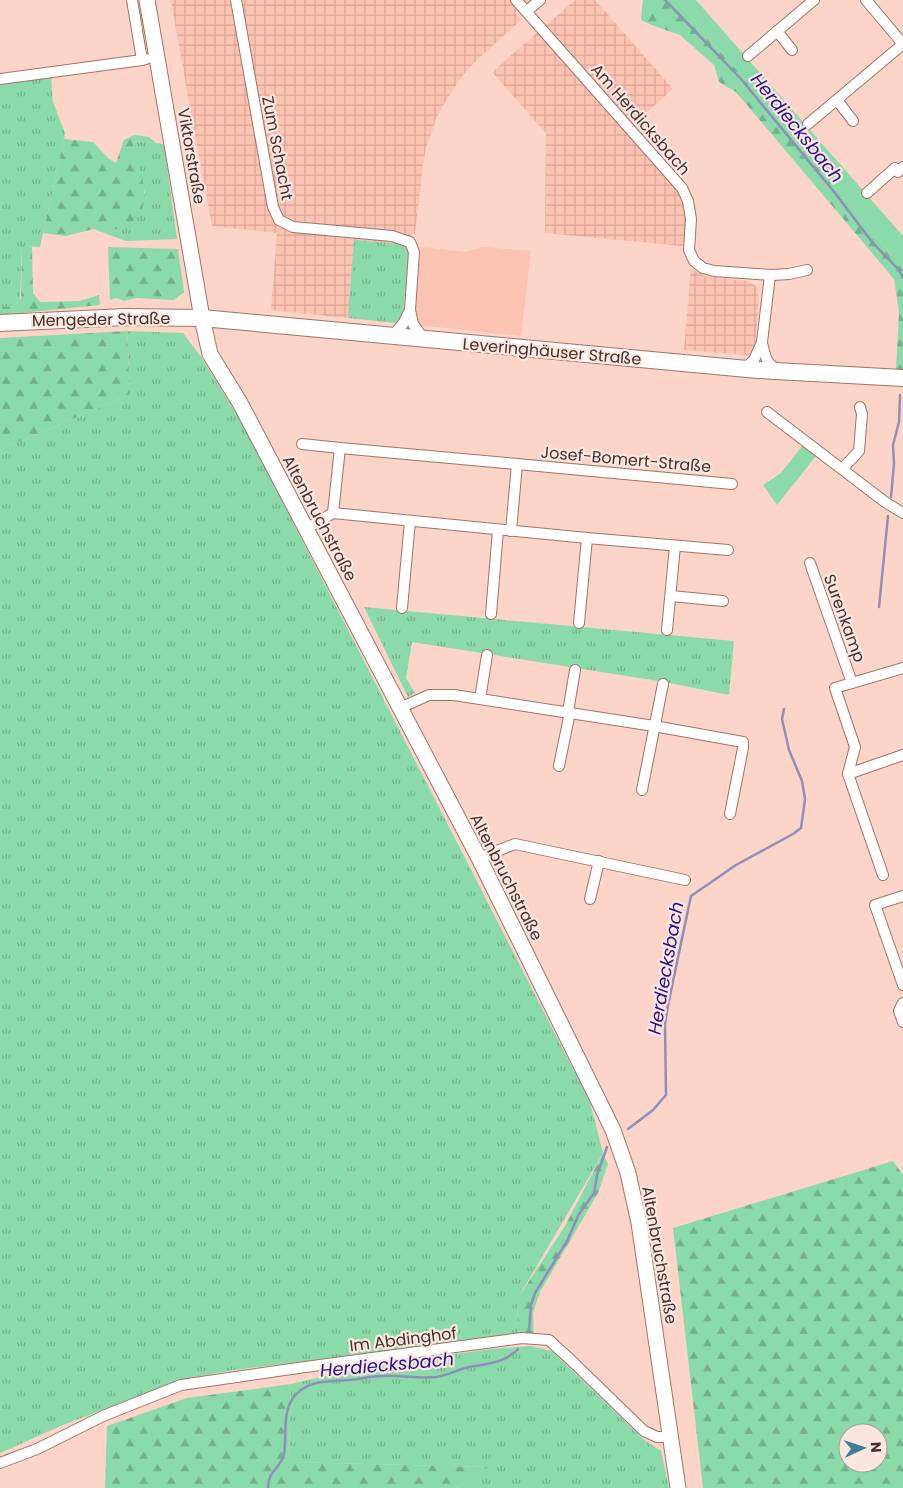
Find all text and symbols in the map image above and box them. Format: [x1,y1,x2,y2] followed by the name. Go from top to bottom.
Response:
[586,59,696,180] street label: Am Herdicksbach
[745,68,849,188] water label: Herdiecksbach
[256,94,299,202] street label: Zum Schacht
[172,106,211,206] street label: Viktorstraße
[32,307,171,332] street label: Mengeder Straße
[462,332,642,371] street label: Leveringhäuser Straße
[540,441,712,478] street label: Josef-Bomert-Straße
[277,451,362,585] street label: Altenbruchstraße
[818,571,871,666] street label: Surenkamp
[465,810,548,945] street label: Altenbruchstraße
[642,900,689,1036] water label: Herdiecksbach
[636,1184,683,1326] street label: Altenbruchstraße
[348,1322,458,1357] street label: Im Abdinghof
[319,1346,455,1383] water label: Herdiecksbach
[838,1423,888,1473] north arrow
[866,1442,886,1453] text: N

